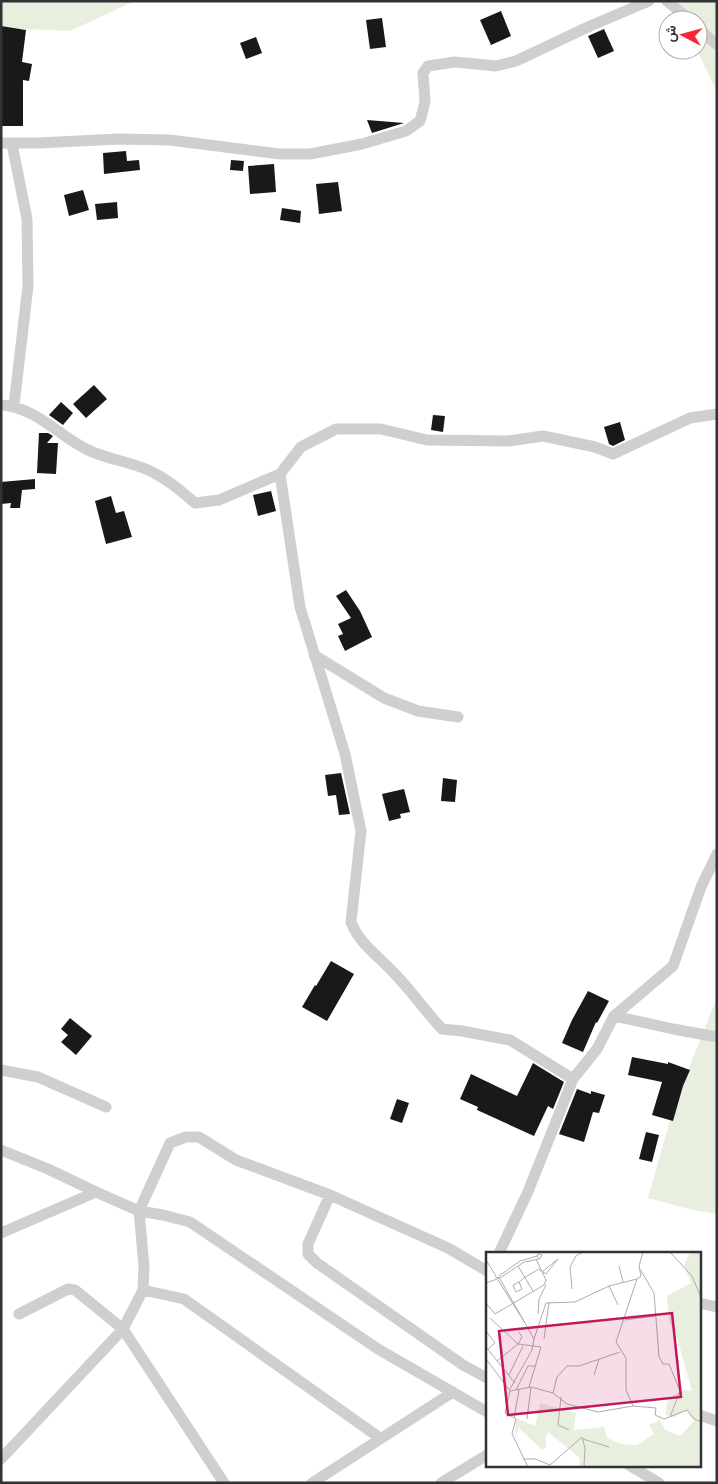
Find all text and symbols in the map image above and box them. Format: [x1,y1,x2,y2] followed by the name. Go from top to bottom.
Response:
[658,10,708,60] north arrow
[659,24,681,43] text: ش
[486,1252,700,1466] inset map

